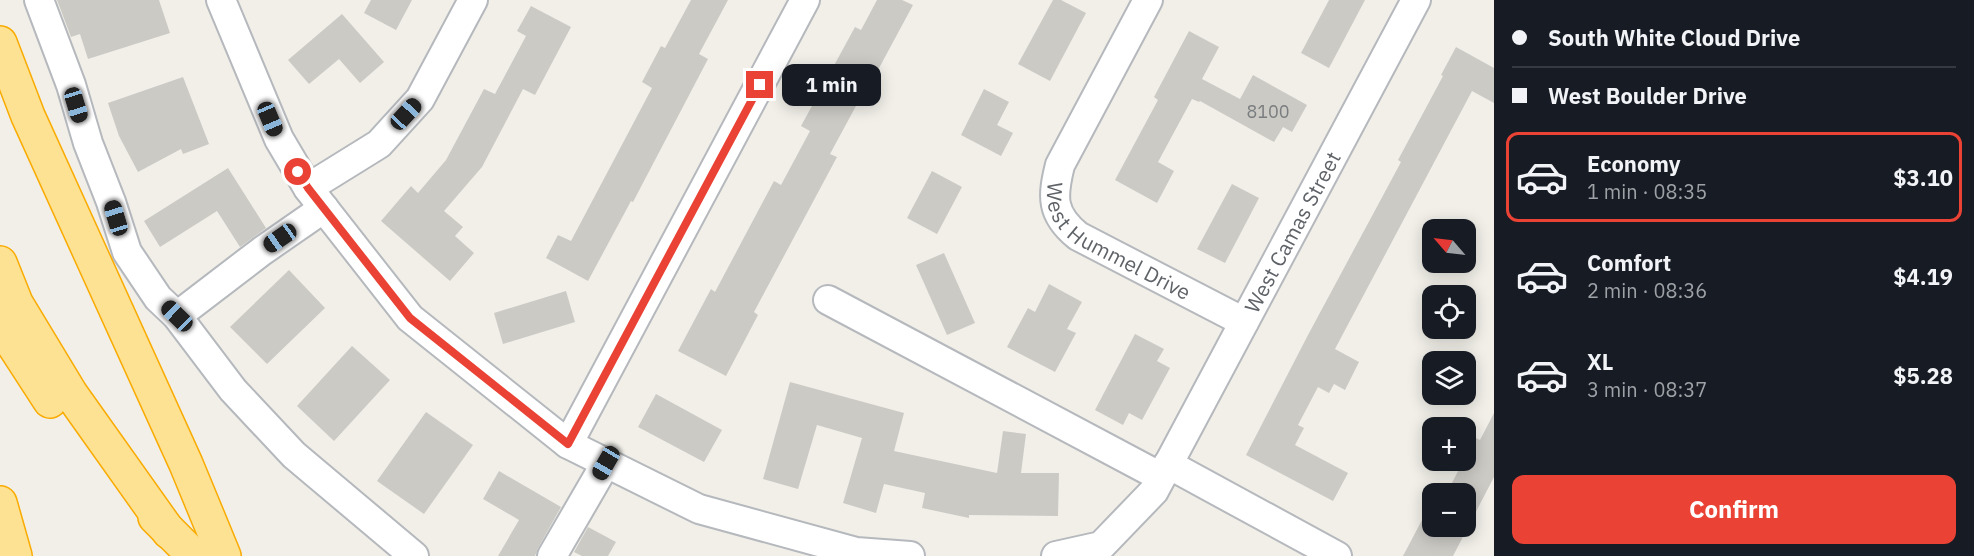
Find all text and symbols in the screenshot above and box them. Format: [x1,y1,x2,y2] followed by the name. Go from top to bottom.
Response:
[1548,23,1800,52] text: South White Cloud Drive
[781,64,880,106] callout: 1 min
[746,71,773,98] route end
[805,71,858,98] text: 1 min
[1548,81,1747,110] text: West Boulder Drive
[62,85,90,125] car
[387,95,425,133] car
[255,99,285,139] car
[1246,100,1290,123] house number: 8100
[1238,146,1347,318] street label: West Camas Street
[1587,149,1681,178] text: Economy
[1515,150,1569,204] icon: car
[284,158,311,185] route start
[1893,163,1953,192] text: $3.10
[1587,178,1707,205] text: 1 min · 08:35
[1041,181,1196,306] street label: West Hummel Drive
[102,198,130,238] car
[1422,219,1476,273] north arrow
[1422,219,1476,537] map controls
[260,220,300,256] car
[1587,248,1671,277] text: Comfort
[1515,249,1569,303] icon: car
[1893,262,1953,291] text: $4.19
[1587,277,1707,304] text: 2 min · 08:36
[1422,285,1476,339] button: locate
[158,297,196,335] car
[1587,347,1613,376] text: XL
[1515,348,1569,402] icon: car
[1422,351,1476,405] button: layers
[1893,361,1953,390] text: $5.28
[1587,376,1707,403] text: 3 min · 08:37
[1422,417,1476,471] button: +
[589,443,623,483] car
[1512,475,1956,544] button: Confirm
[1422,483,1476,537] button: −

